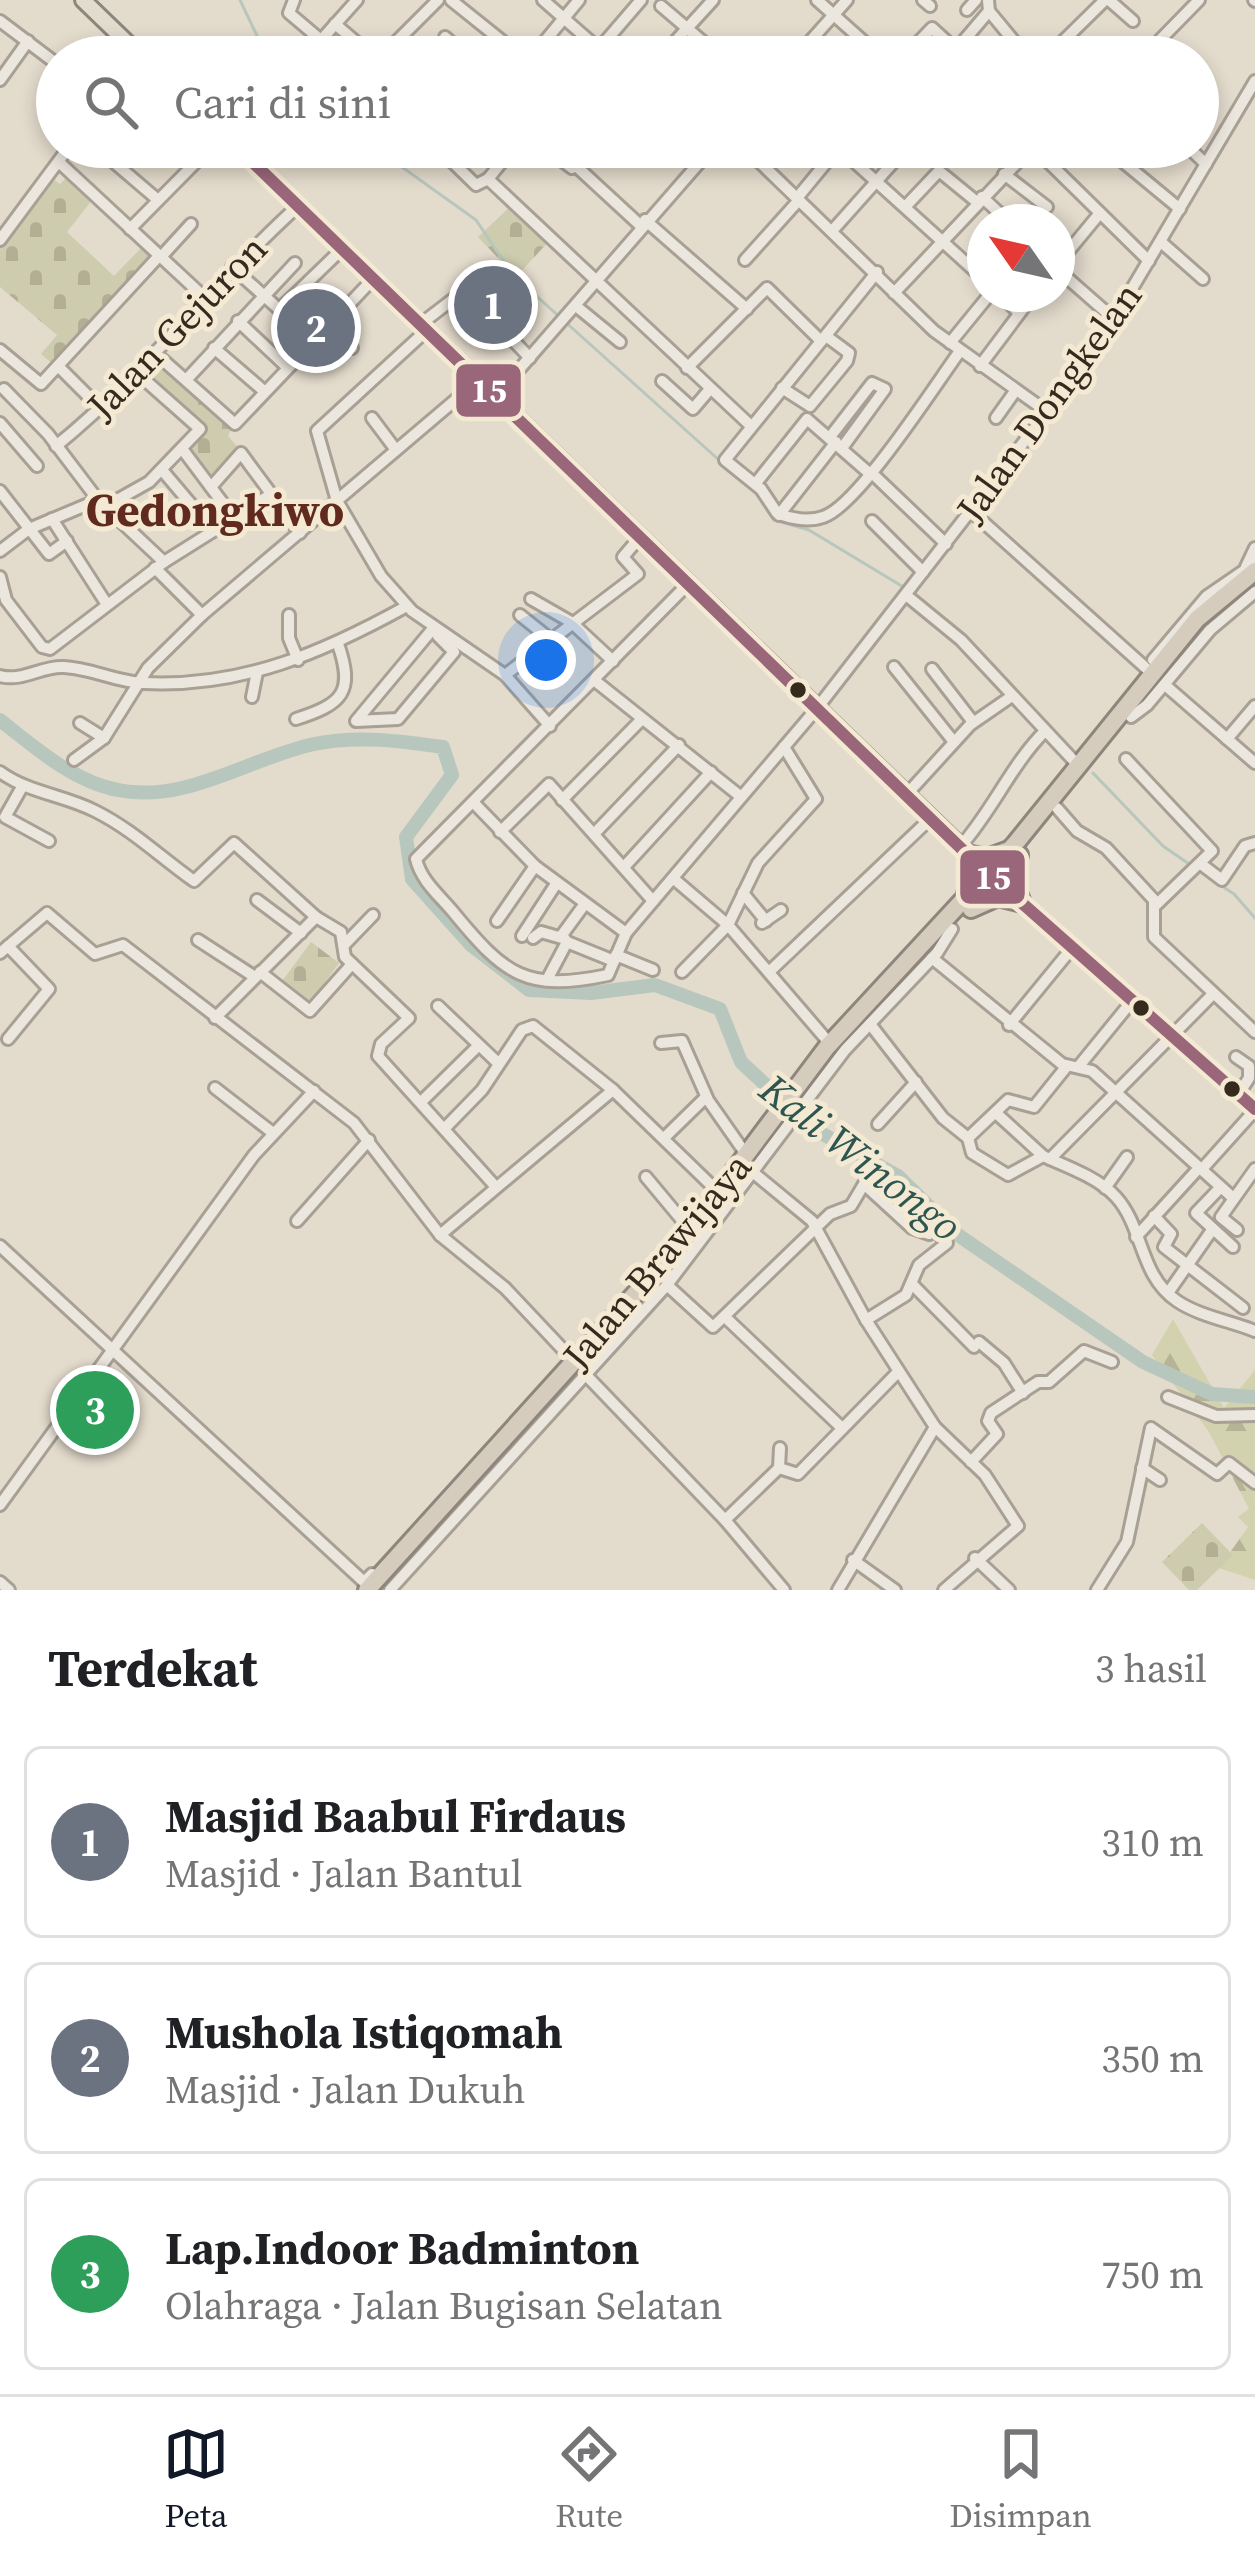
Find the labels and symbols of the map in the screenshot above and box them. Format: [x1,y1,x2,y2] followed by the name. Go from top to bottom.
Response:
[967,204,1075,312] north arrow
[75,223,279,432] street label: Jalan Gejuron
[454,260,532,350] pin: 1
[943,271,1154,533] street label: Jalan Dongkelan
[277,283,355,373] pin: 2
[454,362,523,419] line badge: 15
[471,368,507,413] text: 15
[86,479,344,541] district label: Gedongkiwo
[516,630,576,690] your location
[787,679,809,701] unlabelled marker
[958,848,1027,906] line badge: 15
[975,855,1011,900] text: 15
[1130,997,1152,1019] unlabelled marker
[747,1059,974,1254] water label: Kali Winongo
[1221,1078,1243,1100] unlabelled marker
[550,1141,763,1381] street label: Jalan Brawijaya
[56,1365,134,1455] pin: 3

